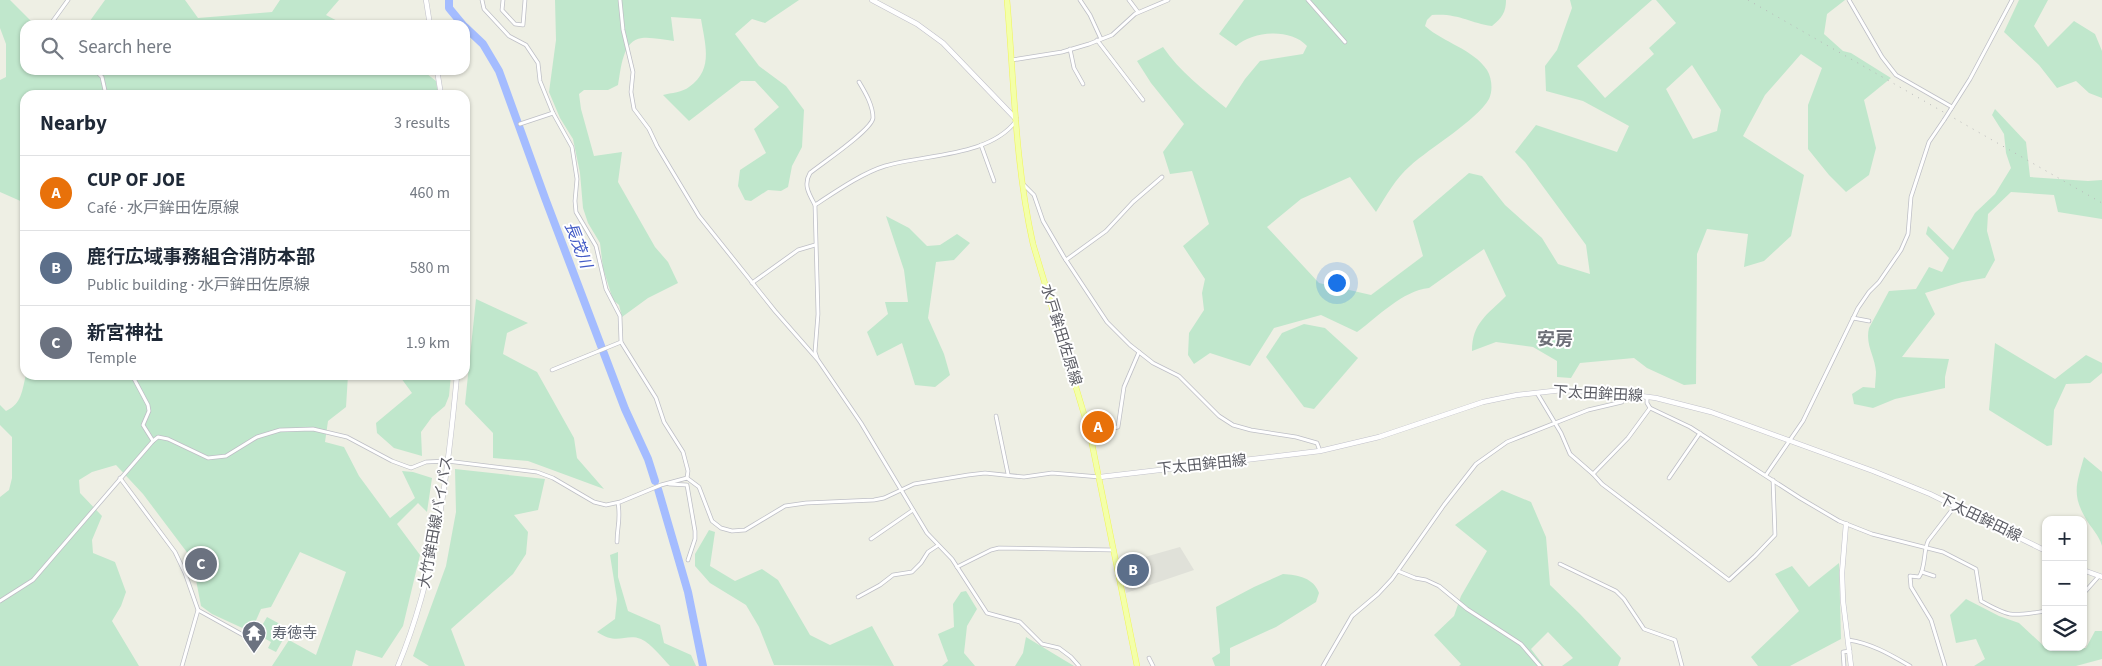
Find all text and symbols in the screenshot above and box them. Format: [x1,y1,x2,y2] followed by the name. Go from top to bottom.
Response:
[20,20,470,75] search box
[38,34,66,62] icon: search
[78,34,172,61] text: Search here
[40,108,107,138] text: Nearby
[394,112,450,134] text: 3 results
[87,167,185,194] text: CUP OF JOE
[51,182,61,204] text: A
[410,182,450,204] text: 460 m
[87,197,239,219] text: Café · 水戸鉾田佐原線
[559,219,598,273] water label: 長茂川
[87,244,315,271] text: 鹿行広域事務組合消防本部
[51,257,61,279] text: B
[410,257,450,279] text: 580 m
[1324,270,1350,296] your location
[87,274,310,296] text: Public building · 水戸鉾田佐原線
[1036,282,1086,388] street label: 水戸鉾田佐原線
[87,320,163,347] text: 新宮神社
[1537,327,1573,352] district label: 安房
[51,332,61,354] text: C
[406,332,450,354] text: 1.9 km
[87,347,137,369] text: Temple
[1553,381,1643,407] street label: 下太田鉾田線
[1082,408,1114,446] pin: A
[1156,450,1248,480] street label: 下太田鉾田線
[414,454,458,590] street label: 大竹鉾田線バイパス
[1935,489,2025,547] street label: 下太田鉾田線
[2042,516,2087,651] map controls
[2042,516,2087,561] button: +
[185,545,217,583] pin: C
[1117,551,1149,589] pin: B
[2042,561,2087,606] button: −
[2042,606,2087,651] button: layers
[241,620,267,654] temple icon: 寿徳寺
[272,623,317,644] place label: 寿徳寺

